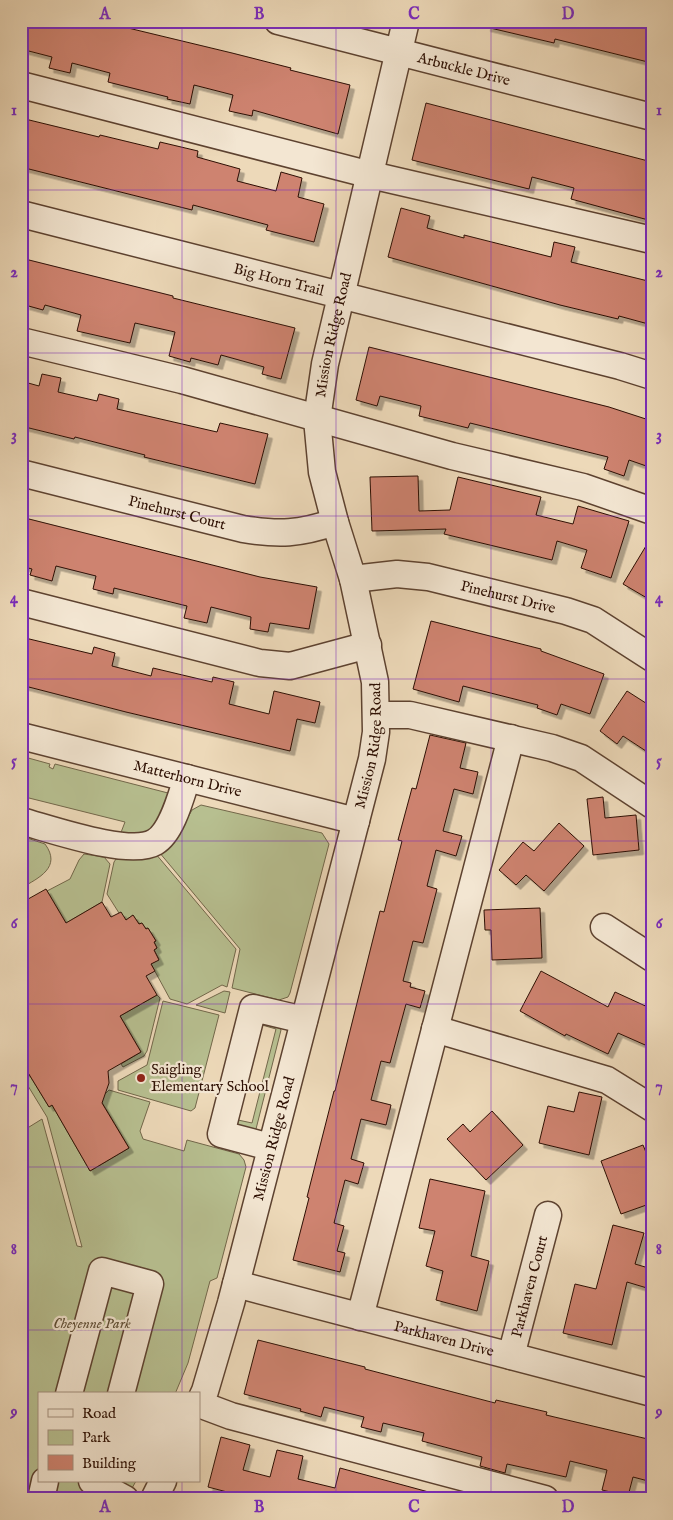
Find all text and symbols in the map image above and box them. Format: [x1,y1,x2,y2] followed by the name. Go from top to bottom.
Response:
[99,5,112,25] text: A
[254,5,265,25] text: B
[408,5,420,25] text: C
[562,5,575,25] text: D
[415,47,512,90] street label: Arbuckle Drive
[11,101,17,121] text: 1
[656,101,662,121] text: 1
[232,259,327,300] street label: Big Horn Trail
[10,263,18,283] text: 2
[655,263,663,283] text: 2
[311,270,356,399] street label: Mission Ridge Road
[11,426,17,446] text: 3
[656,426,662,446] text: 3
[126,491,228,534] street label: Pinehurst Court
[459,576,558,618] street label: Pinehurst Drive
[10,589,19,609] text: 4
[655,589,664,609] text: 4
[350,681,386,811] street label: Mission Ridge Road
[11,752,17,772] text: 5
[656,752,662,772] text: 5
[132,755,244,801] street label: Matterhorn Drive
[11,914,19,934] text: 6
[656,914,664,934] text: 6
[151,1060,270,1096] place label: Saigling Elementary School
[135,1072,147,1084] marker: Saigling Elementary School
[248,1073,299,1203] street label: Mission Ridge Road
[10,1077,18,1097] text: 7
[655,1077,663,1097] text: 7
[507,1233,552,1339] street label: Parkhaven Court
[11,1240,17,1260] text: 8
[656,1240,662,1260] text: 8
[53,1314,131,1333] park label: Cheyenne Park
[392,1316,496,1361] street label: Parkhaven Drive
[38,1392,200,1482] legend
[10,1403,18,1423] text: 9
[655,1403,663,1423] text: 9
[82,1404,117,1423] text: Road
[82,1428,112,1447] text: Park
[82,1454,137,1473] text: Building
[99,1498,112,1518] text: A
[254,1498,265,1518] text: B
[408,1498,420,1518] text: C
[562,1498,575,1518] text: D

